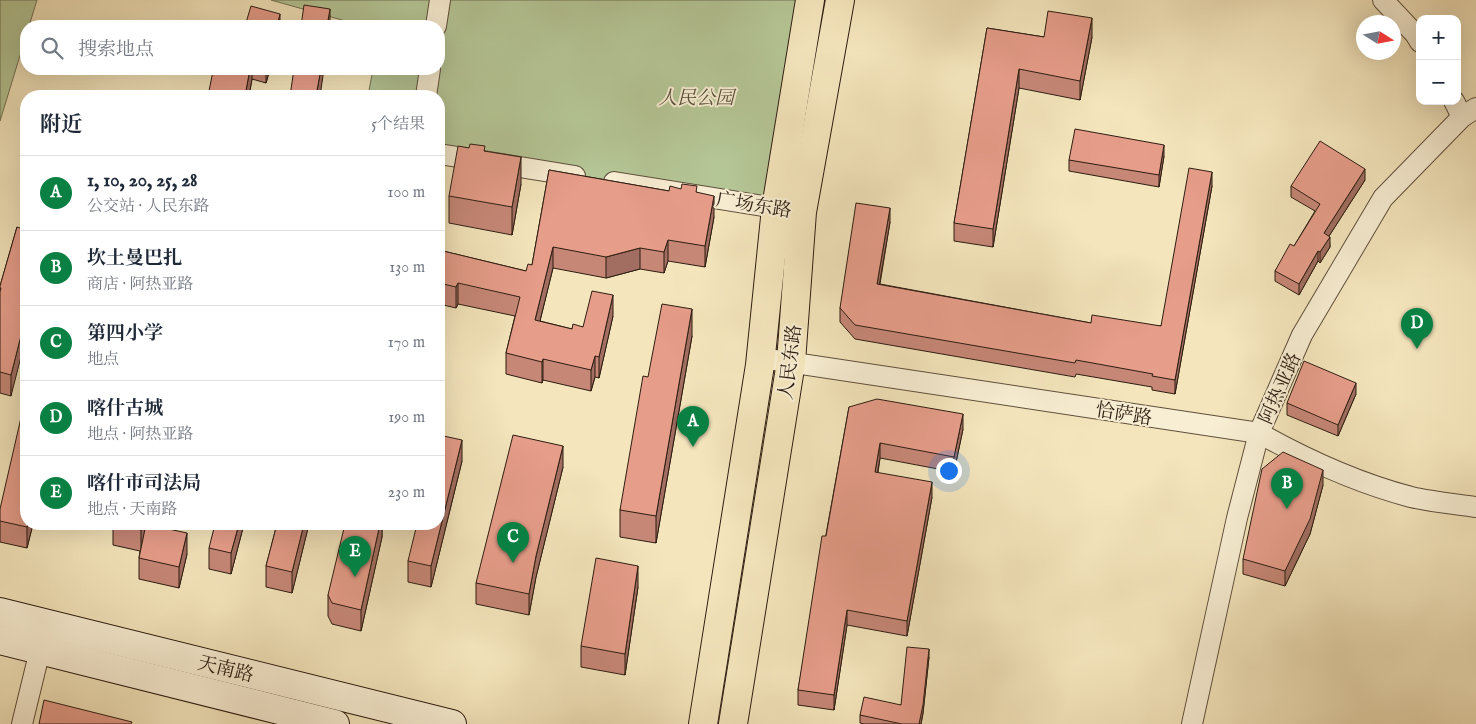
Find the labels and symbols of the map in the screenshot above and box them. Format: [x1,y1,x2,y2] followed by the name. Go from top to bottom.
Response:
[1356,15,1401,60] north arrow
[658,87,737,111] park label: 人民公园
[714,188,793,224] street label: 广场东路
[1401,308,1433,349] pin: D
[774,323,808,401] street label: 人民东路
[1254,349,1307,428] street label: 阿热亚路
[1094,399,1154,431] street label: 恰萨路
[677,406,709,447] pin: A
[936,458,962,484] your location
[1271,468,1303,509] pin: B
[497,522,529,563] pin: C
[339,536,371,577] pin: E
[195,651,256,688] street label: 天南路

